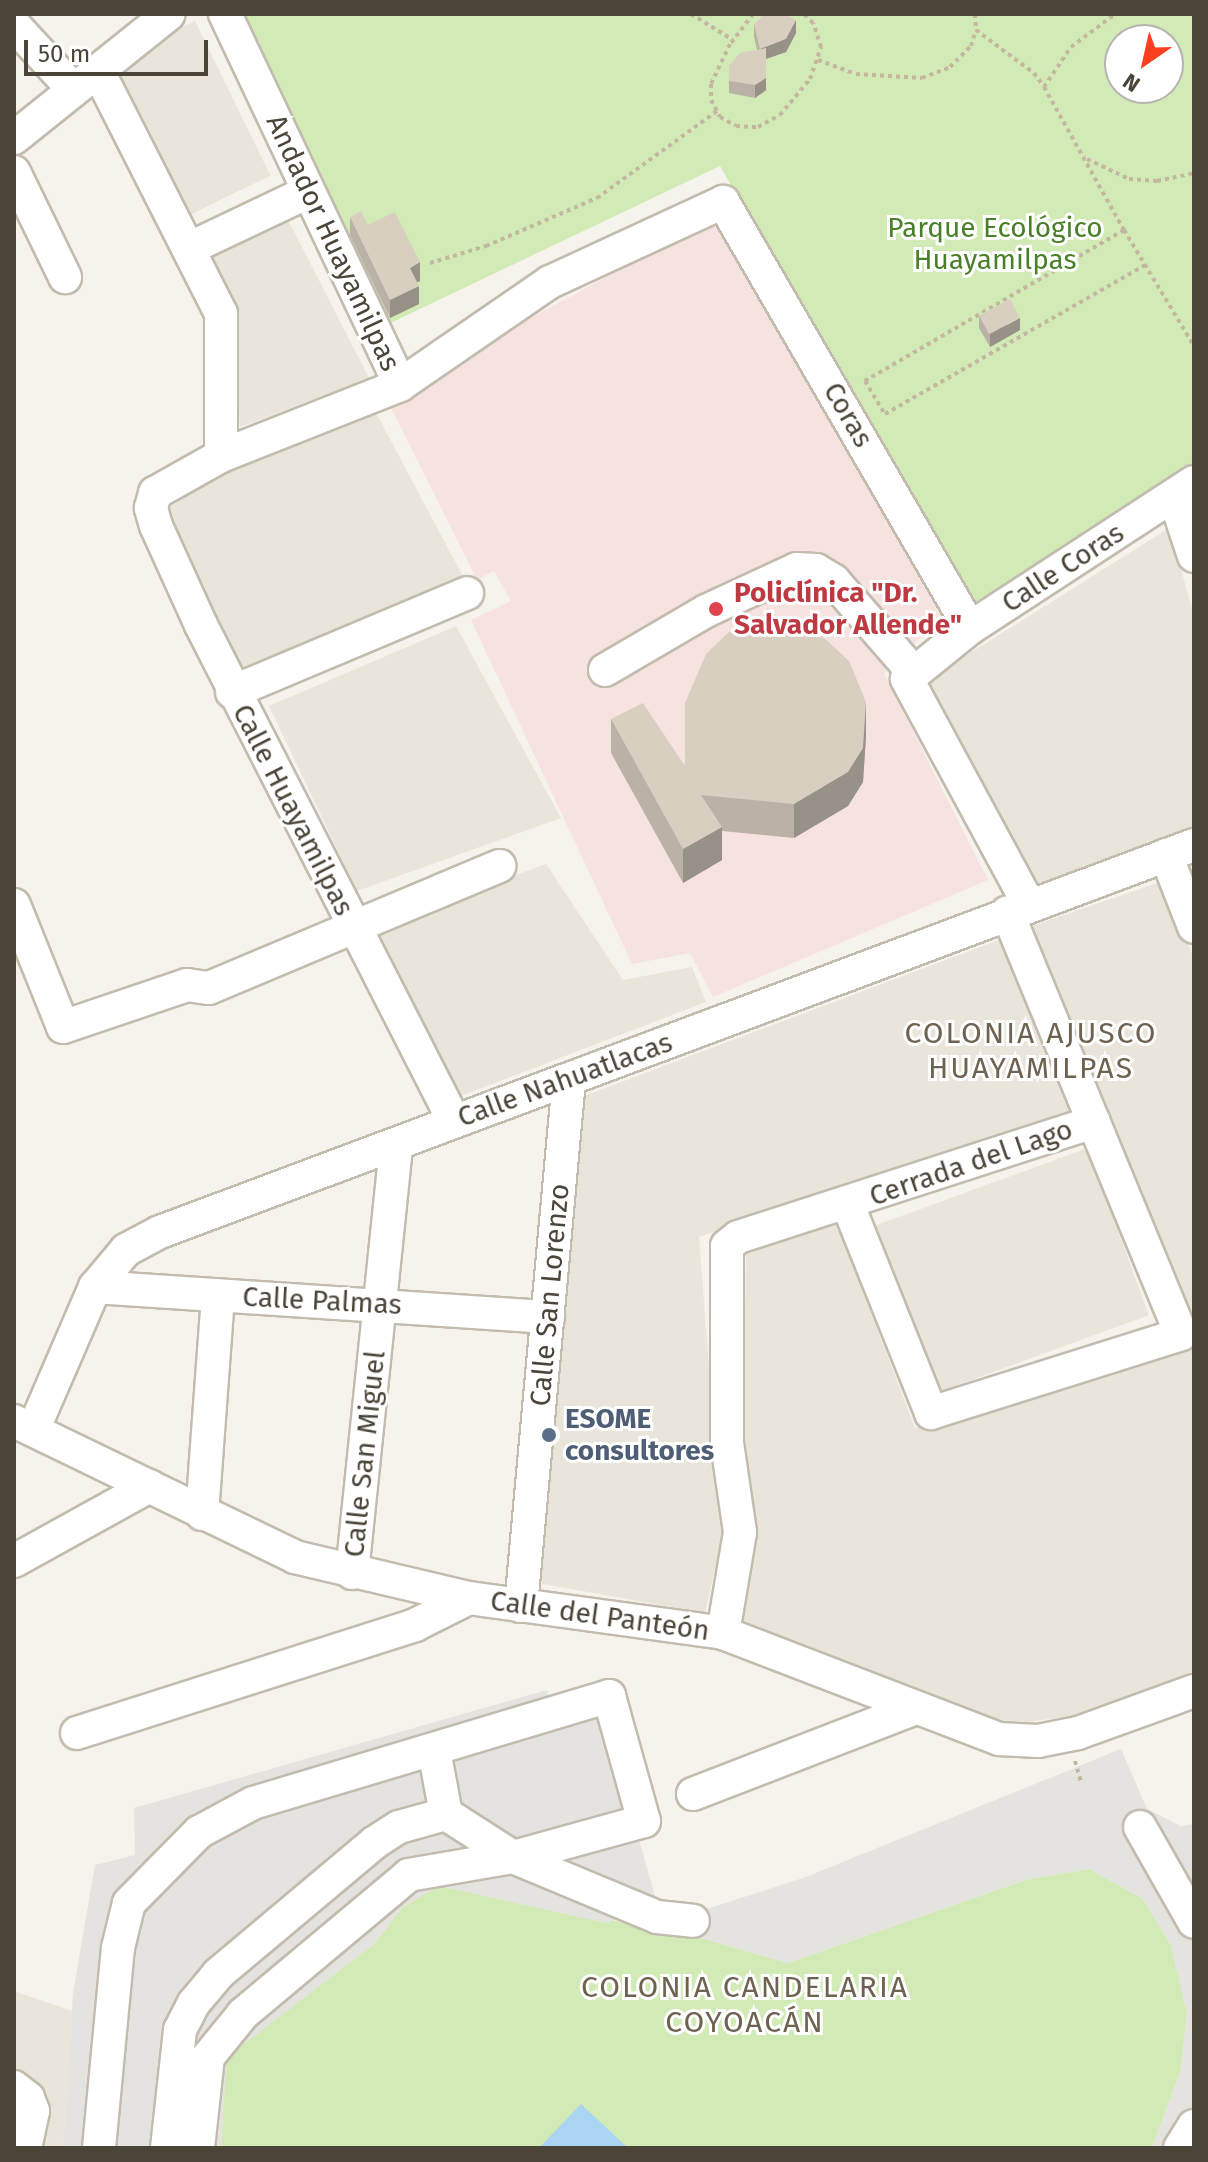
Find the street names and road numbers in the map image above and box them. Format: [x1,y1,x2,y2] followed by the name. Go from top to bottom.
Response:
[259,109,407,377] street label: Andador Huayamilpas
[816,377,880,453] street label: Coras
[996,516,1130,620] street label: Calle Coras
[225,699,361,921] street label: Calle Huayamilpas
[453,1026,677,1134] street label: Calle Nahuatlacas
[865,1113,1077,1213] street label: Cerrada del Lago
[524,1182,576,1408] street label: Calle San Lorenzo
[242,1280,402,1322] street label: Calle Palmas
[337,1349,393,1559] street label: Calle San Miguel
[488,1584,712,1648] street label: Calle del Panteón

